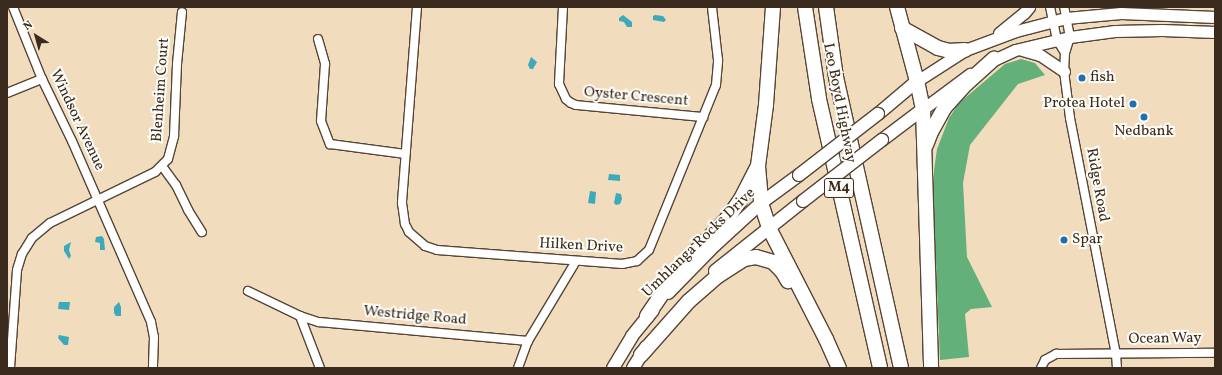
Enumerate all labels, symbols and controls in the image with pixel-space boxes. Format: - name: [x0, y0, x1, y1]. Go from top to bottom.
- north arrow: [16, 16, 56, 56]
- text: N: [21, 18, 36, 34]
- street label: Blenheim Court: [148, 37, 174, 143]
- street label: Leo Boyd Highway: [819, 42, 859, 164]
- street label: Windsor Avenue: [46, 67, 108, 173]
- place label: fish: [1090, 69, 1115, 87]
- marker: fish: [1077, 73, 1087, 83]
- street label: Oyster Crescent: [583, 83, 689, 111]
- place label: Protea Hotel: [1043, 95, 1125, 113]
- marker: Protea Hotel: [1128, 99, 1138, 109]
- marker: Nedbank: [1139, 112, 1149, 122]
- place label: Nedbank: [1114, 123, 1174, 141]
- street label: Ridge Road: [1082, 147, 1112, 223]
- road number: M4: [823, 176, 855, 200]
- street label: Umhlanga Rocks Drive: [639, 184, 759, 302]
- place label: Spar: [1072, 231, 1103, 249]
- street label: Hilken Drive: [539, 235, 623, 257]
- marker: Spar: [1059, 235, 1069, 245]
- street label: Westridge Road: [363, 303, 467, 329]
- street label: Ocean Way: [1128, 329, 1202, 349]

